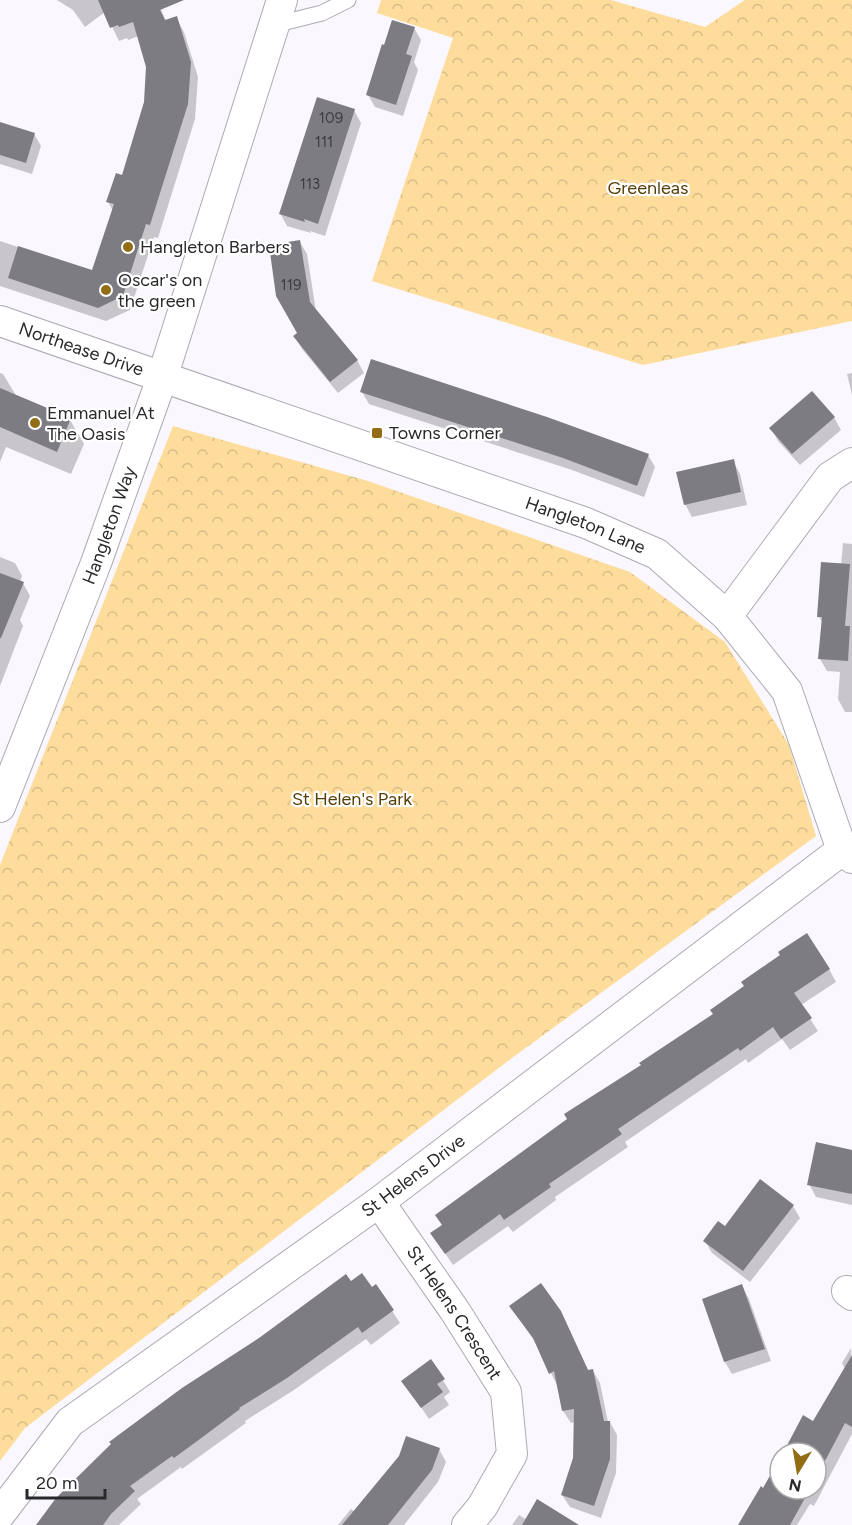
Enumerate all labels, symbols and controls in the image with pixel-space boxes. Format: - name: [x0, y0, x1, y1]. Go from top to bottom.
- house number: 109: [319, 109, 343, 127]
- house number: 111: [315, 133, 333, 151]
- house number: 113: [300, 175, 320, 193]
- park label: Greenleas: [608, 177, 688, 199]
- place label: Hangleton Barbers: [140, 236, 290, 258]
- marker: Hangleton Barbers: [121, 240, 135, 254]
- place label: Oscar's on the green: [118, 269, 202, 312]
- house number: 119: [281, 276, 301, 294]
- marker: Oscar's on the green: [99, 283, 113, 297]
- street label: Northease Drive: [16, 317, 147, 381]
- place label: Emmanuel At The Oasis: [47, 402, 155, 445]
- marker: Emmanuel At The Oasis: [28, 416, 42, 430]
- place label: Towns Corner: [389, 422, 500, 444]
- marker: Towns Corner: [370, 426, 384, 440]
- street label: Hangleton Way: [78, 463, 141, 588]
- street label: Hangleton Lane: [522, 492, 649, 559]
- park label: St Helen's Park: [292, 788, 412, 810]
- street label: St Helens Drive: [357, 1130, 469, 1222]
- street label: St Helens Crescent: [402, 1242, 507, 1384]
- north arrow: [768, 1441, 828, 1501]
- scale bar: [27, 1462, 105, 1500]
- text: 20 m: [36, 1472, 77, 1494]
- text: N: [787, 1475, 803, 1496]

